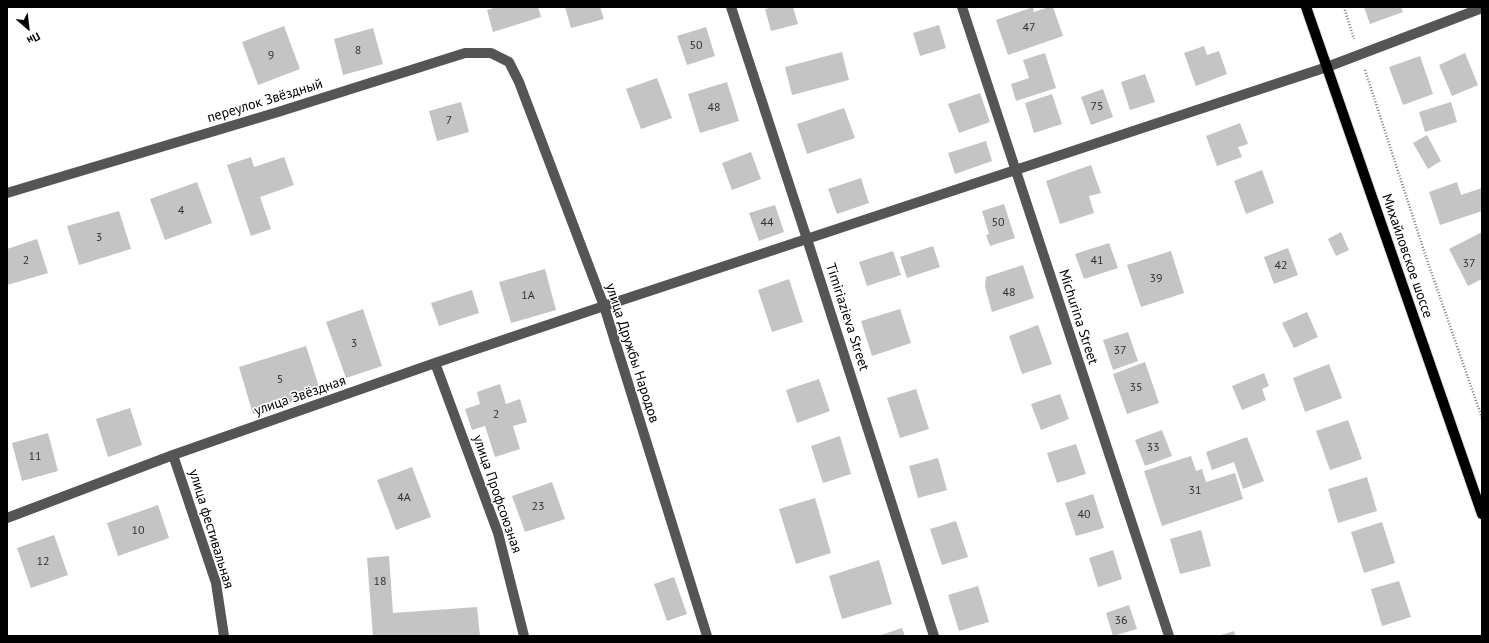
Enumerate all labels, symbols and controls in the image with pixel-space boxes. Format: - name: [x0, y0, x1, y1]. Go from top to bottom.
- north arrow: [8, 8, 48, 48]
- house number: 47: [1022, 21, 1036, 35]
- text: Пн: [25, 29, 43, 48]
- house number: 50: [689, 39, 703, 53]
- house number: 8: [355, 44, 361, 58]
- house number: 9: [268, 49, 274, 63]
- street label: переулок Звёздный: [205, 75, 325, 127]
- house number: 75: [1090, 100, 1104, 114]
- house number: 48: [707, 101, 721, 115]
- house number: 7: [446, 114, 452, 128]
- street label: Михайловское шоссе: [1378, 192, 1436, 320]
- house number: 4: [178, 204, 184, 218]
- house number: 44: [760, 216, 774, 230]
- house number: 50: [991, 216, 1005, 230]
- house number: 3: [96, 231, 102, 245]
- house number: 2: [23, 254, 29, 268]
- house number: 41: [1090, 254, 1104, 268]
- house number: 37: [1462, 257, 1476, 271]
- house number: 42: [1274, 259, 1288, 273]
- street label: Timiriazieva Street: [822, 261, 872, 373]
- street label: Michurina Street: [1055, 267, 1101, 367]
- house number: 39: [1149, 272, 1163, 286]
- street label: улица Дружбы Народов: [601, 281, 663, 425]
- house number: 48: [1002, 286, 1016, 300]
- house number: 1А: [521, 289, 535, 303]
- house number: 3: [351, 337, 357, 351]
- house number: 37: [1113, 344, 1127, 358]
- street label: улица Звёздная: [252, 372, 348, 420]
- house number: 5: [277, 373, 283, 387]
- house number: 35: [1129, 381, 1143, 395]
- house number: 2: [493, 408, 499, 422]
- street label: улица Профсоюзная: [469, 433, 525, 555]
- house number: 33: [1146, 441, 1160, 455]
- house number: 11: [28, 450, 42, 464]
- street label: улица фестивальная: [185, 467, 237, 591]
- house number: 31: [1188, 484, 1202, 498]
- house number: 4А: [397, 491, 411, 505]
- house number: 23: [531, 500, 545, 514]
- house number: 40: [1077, 508, 1091, 522]
- house number: 10: [131, 524, 145, 538]
- house number: 12: [36, 555, 50, 569]
- house number: 18: [373, 575, 387, 589]
- house number: 36: [1114, 614, 1128, 628]

